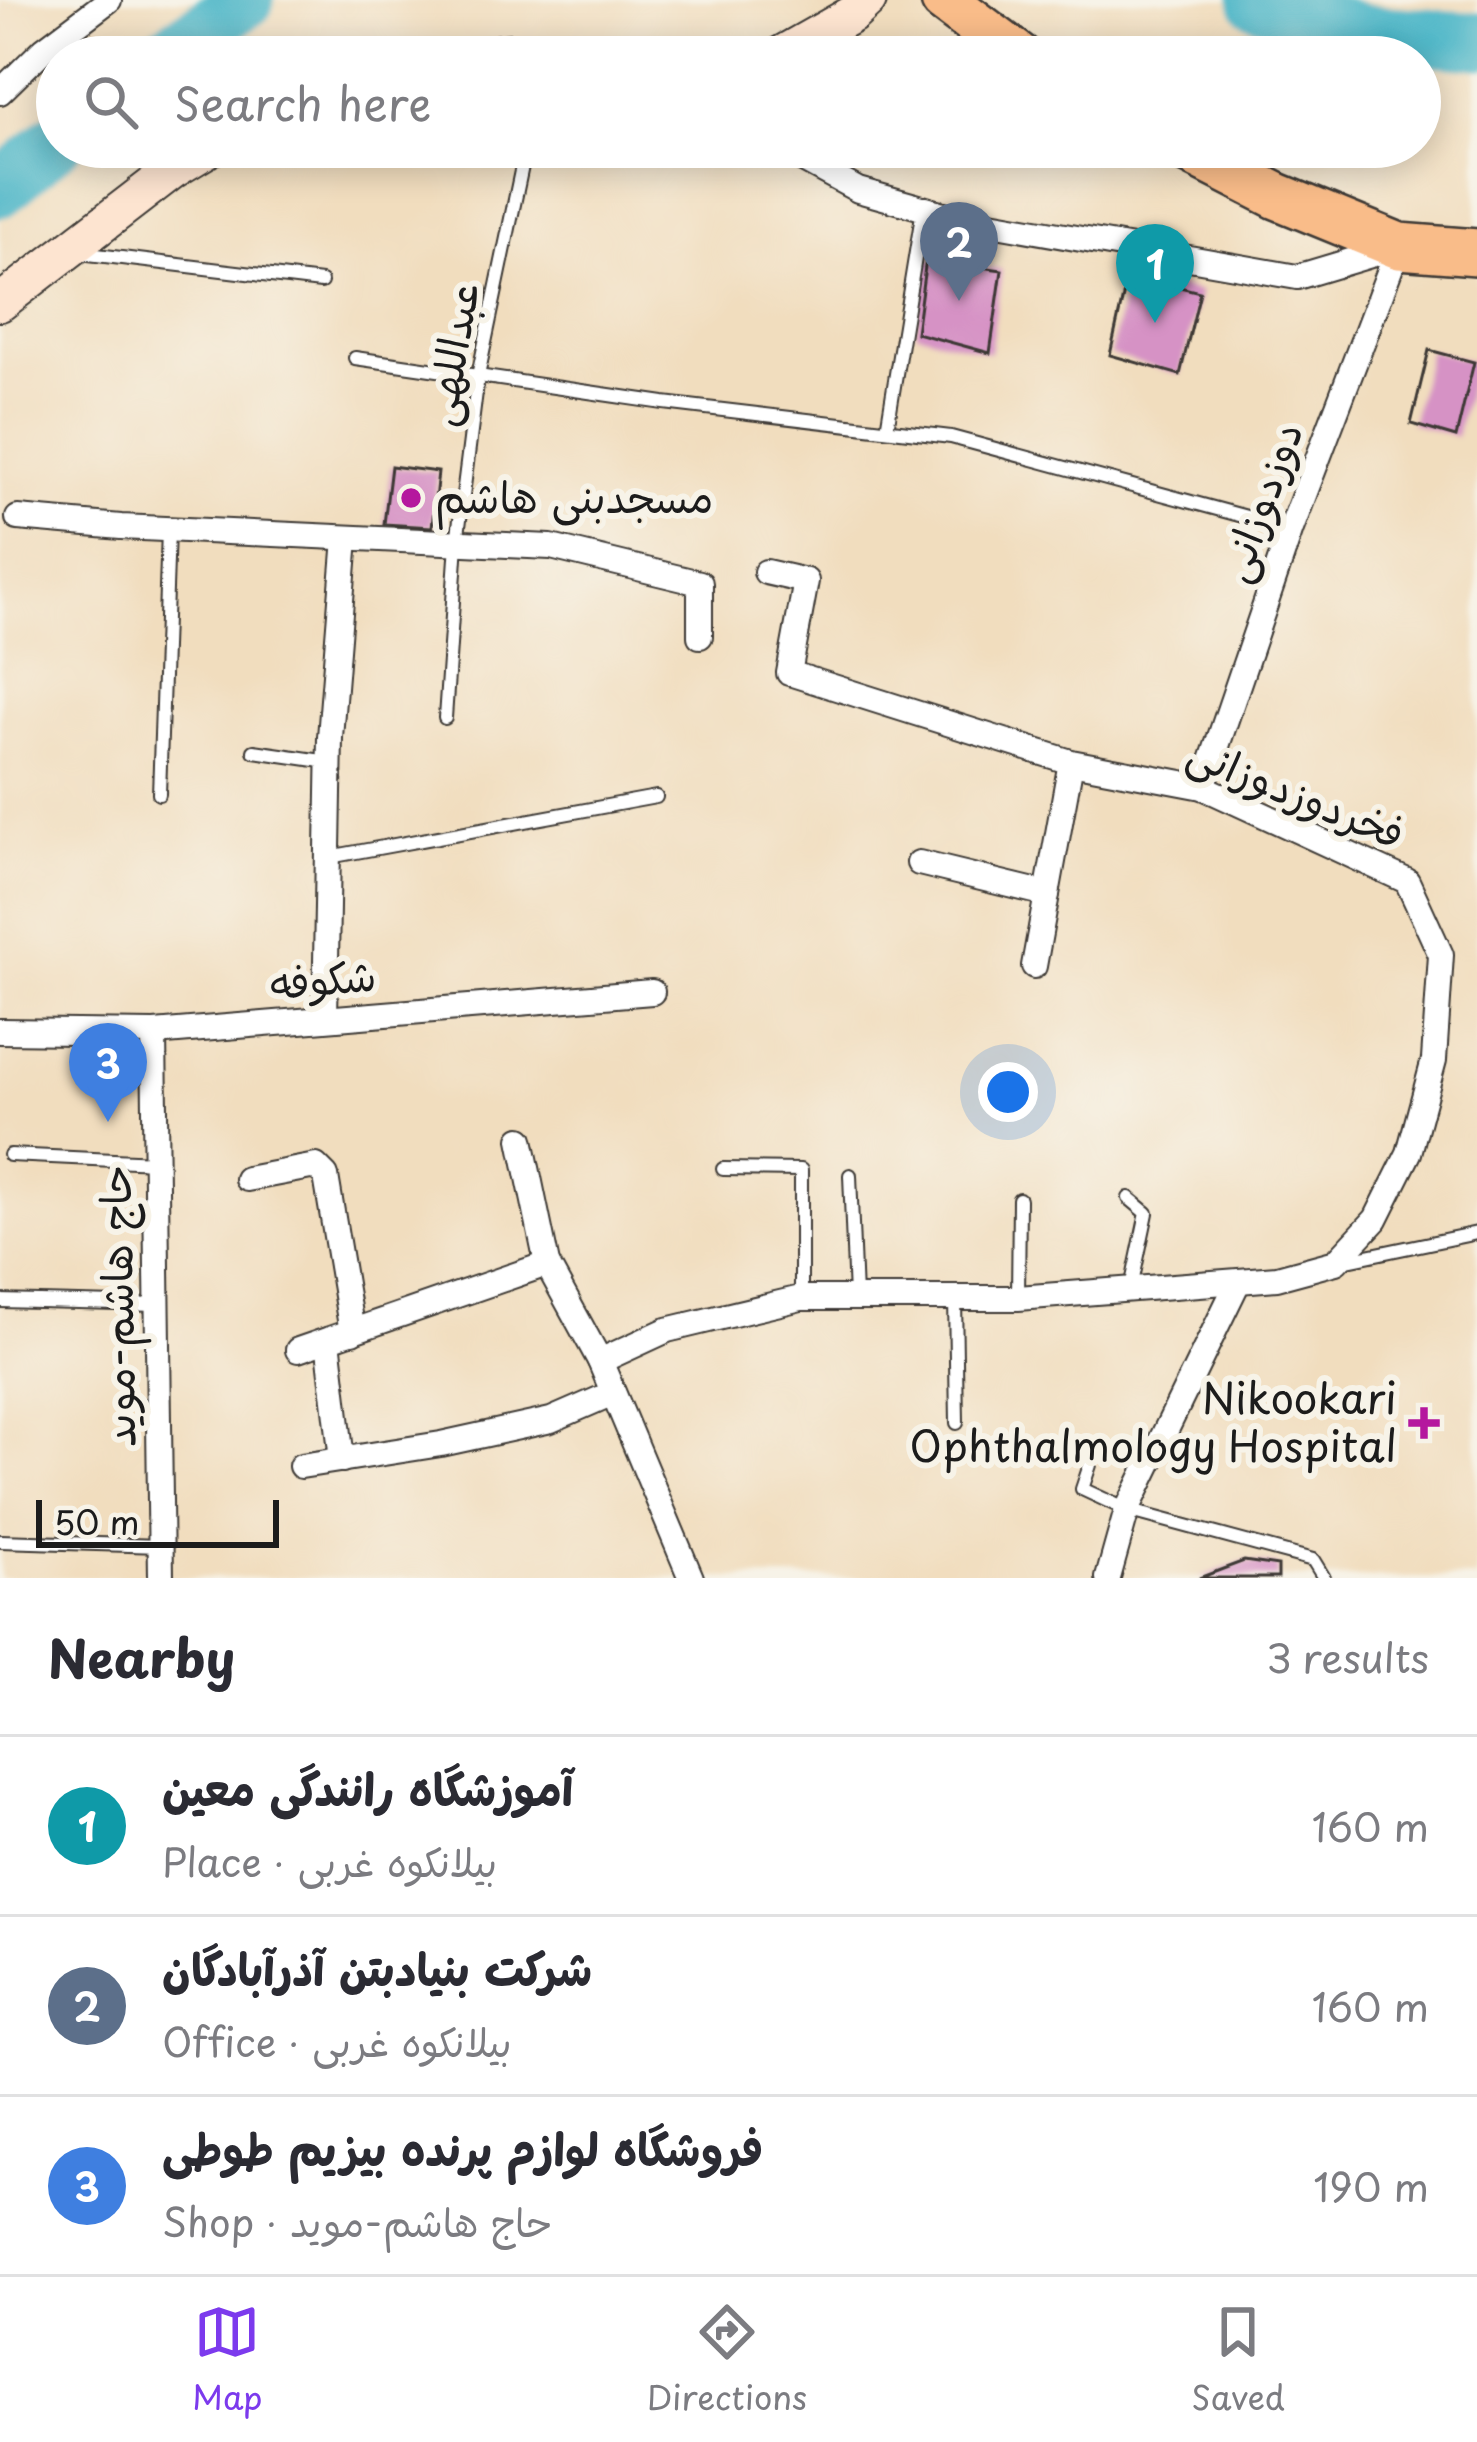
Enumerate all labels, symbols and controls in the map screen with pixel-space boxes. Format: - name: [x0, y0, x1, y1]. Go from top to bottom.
- search box: [36, 36, 1441, 168]
- text: Search here: [174, 68, 431, 136]
- icon: search: [78, 69, 144, 135]
- pin: 2: [920, 202, 998, 301]
- pin: 1: [1116, 224, 1194, 323]
- street label: عبداللهی: [406, 277, 493, 431]
- street label: دوزدوزانی: [1201, 412, 1317, 590]
- place label: مسجدبنی هاشم: [435, 464, 713, 530]
- marker: مسجدبنی هاشم: [398, 485, 424, 511]
- street label: فخردوزدوزانی: [1179, 719, 1415, 863]
- street label: شکوفه: [267, 941, 379, 1014]
- pin: 3: [69, 1023, 147, 1122]
- your location: [978, 1062, 1038, 1122]
- street label: حاج هاشم-موید: [82, 1164, 152, 1448]
- place label: Nikookari Ophthalmology Hospital: [909, 1365, 1397, 1476]
- marker: Nikookari Ophthalmology Hospital: [1408, 1407, 1440, 1439]
- scale bar: [36, 1494, 279, 1547]
- text: 50 m: [54, 1496, 140, 1546]
- text: Nearby: [48, 1618, 235, 1695]
- text: 3 results: [1266, 1627, 1429, 1686]
- text: آموزشگاه رانندگی معین: [162, 1753, 573, 1821]
- text: 1: [78, 1796, 96, 1855]
- text: 160 m: [1312, 1796, 1429, 1855]
- text: Place · بیلانکوه غربی: [162, 1831, 497, 1890]
- text: شرکت بنیادبتن آذرآبادگان: [162, 1933, 592, 2001]
- text: 2: [73, 1976, 101, 2035]
- text: 160 m: [1312, 1976, 1429, 2035]
- text: Office · بیلانکوه غربی: [162, 2011, 512, 2070]
- text: فروشگاه لوازم پرنده بیزیم طوطی: [162, 2113, 763, 2181]
- text: 3: [74, 2156, 100, 2215]
- text: 190 m: [1313, 2156, 1429, 2215]
- text: Shop · حاج هاشم-موید: [162, 2191, 552, 2250]
- tab: Map: [192, 2299, 263, 2421]
- tab: Directions: [647, 2299, 807, 2421]
- tab: Saved: [1191, 2299, 1285, 2421]

